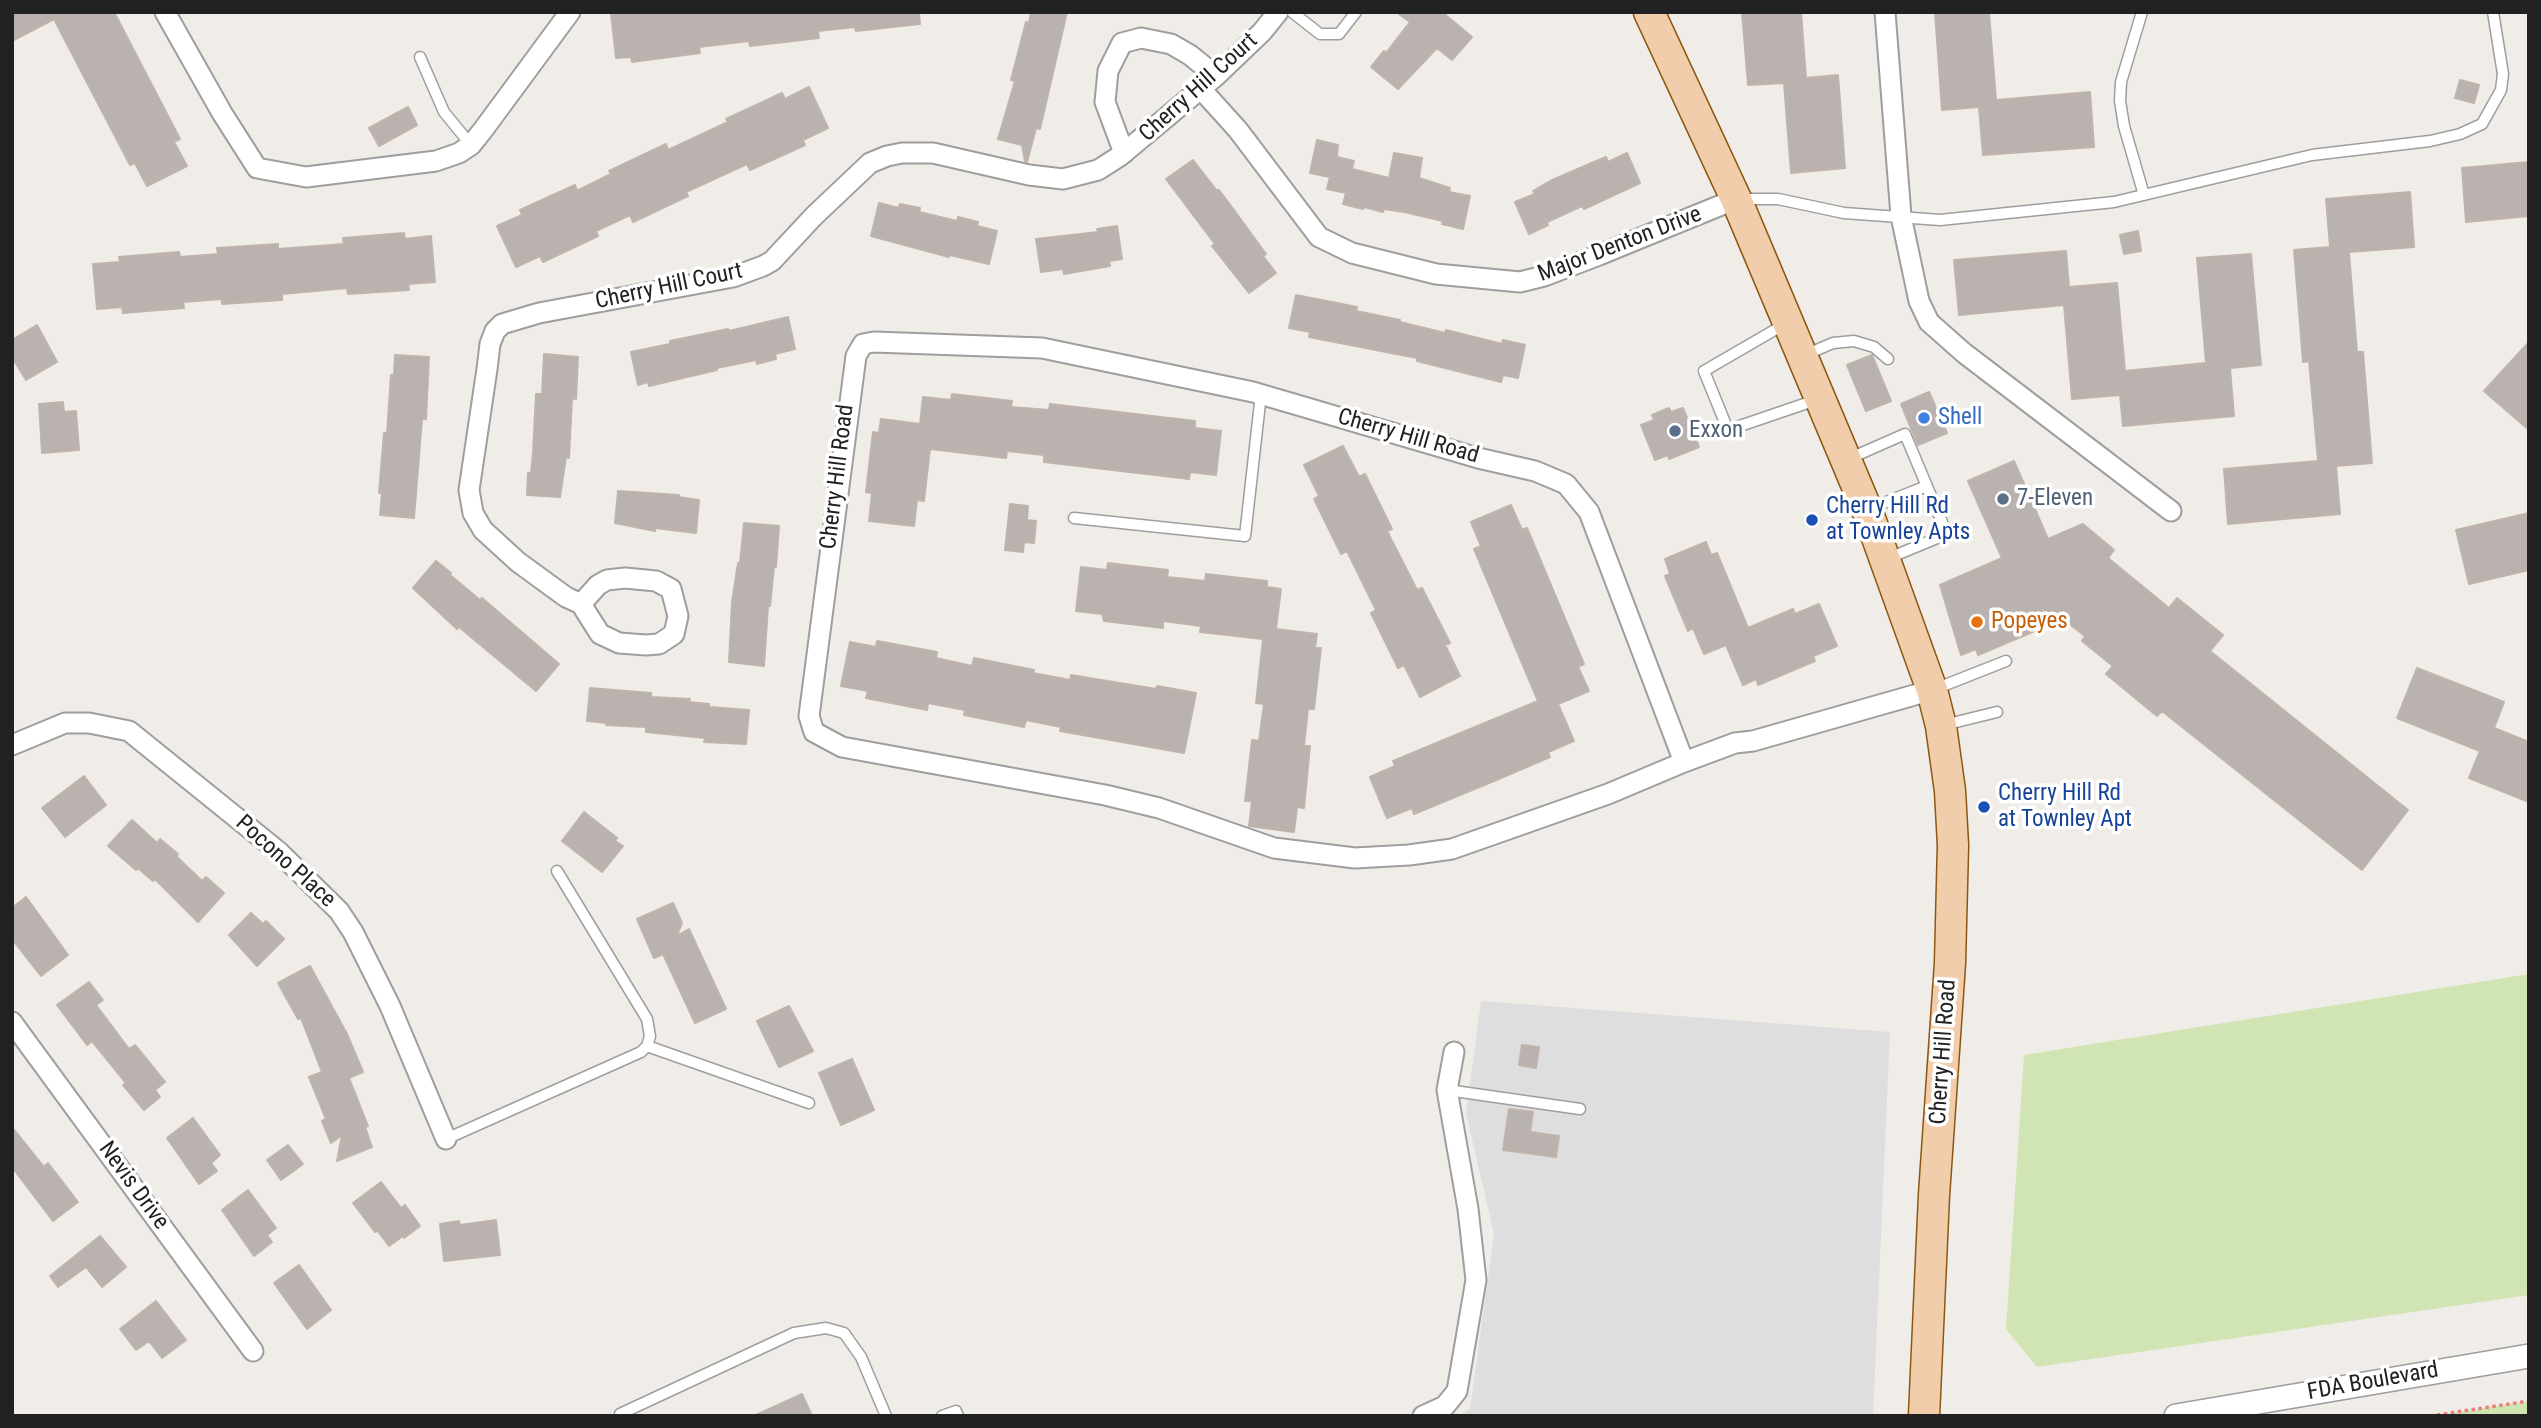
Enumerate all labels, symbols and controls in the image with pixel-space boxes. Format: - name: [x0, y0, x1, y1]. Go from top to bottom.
- street label: Cherry Hill Court: [1134, 28, 1264, 148]
- street label: Major Denton Drive: [1534, 201, 1706, 289]
- street label: Cherry Hill Court: [593, 258, 745, 316]
- street label: Cherry Hill Road: [815, 403, 861, 551]
- street label: Cherry Hill Road: [1334, 404, 1482, 470]
- place label: Shell: [1938, 404, 1982, 432]
- marker: Shell: [1916, 410, 1932, 426]
- place label: Exxon: [1689, 417, 1743, 445]
- marker: Exxon: [1667, 423, 1683, 439]
- place label: 7-Eleven: [2017, 485, 2093, 513]
- marker: 7-Eleven: [1995, 491, 2011, 507]
- place label: Cherry Hill Rd at Townley Apts: [1826, 493, 1970, 547]
- marker: Cherry Hill Rd at Townley Apts: [1804, 512, 1820, 528]
- place label: Popeyes: [1991, 608, 2068, 636]
- marker: Popeyes: [1969, 614, 1985, 630]
- place label: Cherry Hill Rd at Townley Apt: [1998, 780, 2132, 834]
- marker: Cherry Hill Rd at Townley Apt: [1976, 799, 1992, 815]
- street label: Pocono Place: [229, 810, 341, 914]
- street label: Cherry Hill Road: [1925, 978, 1963, 1126]
- street label: Nevis Drive: [92, 1137, 174, 1235]
- street label: FDA Boulevard: [2305, 1357, 2441, 1407]

